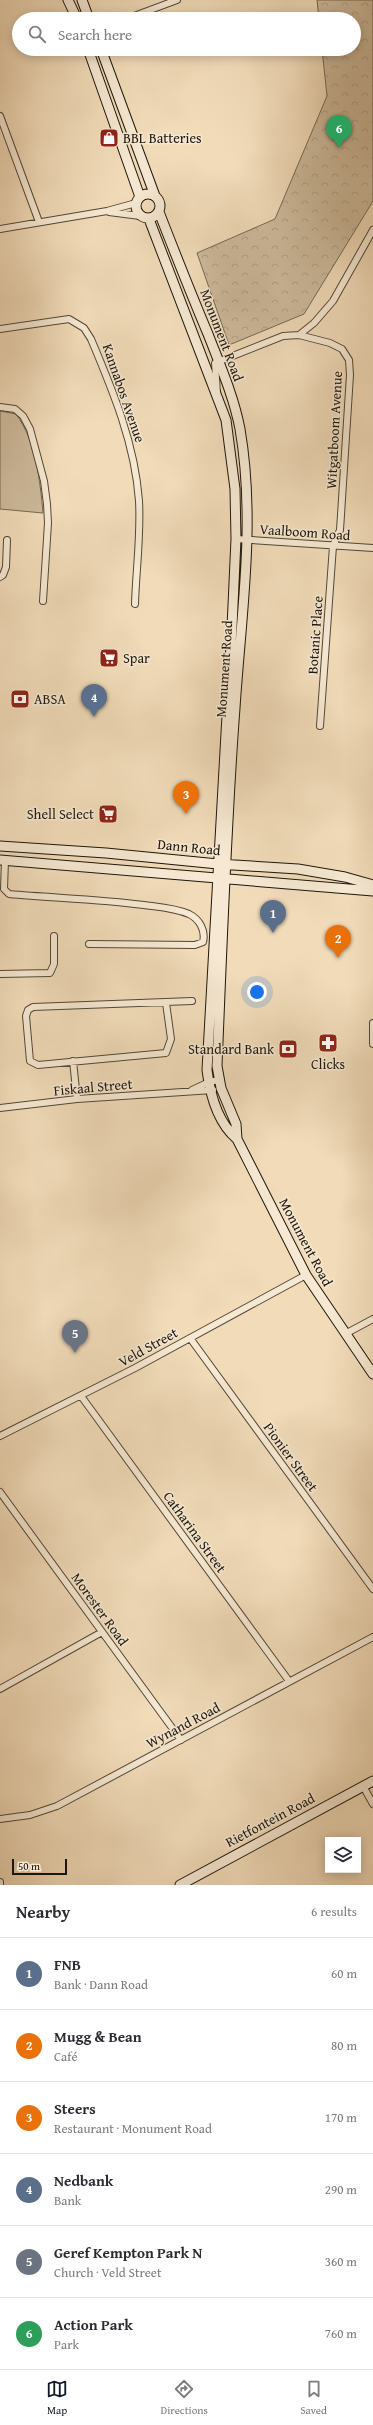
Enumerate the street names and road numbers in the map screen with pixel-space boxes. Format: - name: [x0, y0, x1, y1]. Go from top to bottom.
- street label: Monument Road: [195, 286, 249, 384]
- street label: Kannabos Avenue: [98, 341, 150, 445]
- street label: Witgatboom Avenue: [321, 370, 347, 490]
- street label: Vaalboom Road: [259, 519, 352, 545]
- street label: Botanic Place: [302, 595, 328, 675]
- street label: Monument Road: [211, 619, 237, 718]
- street label: Dann Road: [157, 834, 222, 860]
- street label: Fiskaal Street: [53, 1074, 133, 1100]
- street label: Monument Road: [274, 1194, 338, 1290]
- street label: Veld Street: [115, 1323, 181, 1371]
- street label: Pionier Street: [259, 1418, 323, 1496]
- street label: Catharina Street: [159, 1487, 231, 1577]
- street label: Morester Road: [67, 1568, 134, 1650]
- street label: Wynand Road: [143, 1697, 224, 1753]
- street label: Rietfontein Road: [222, 1788, 319, 1852]

